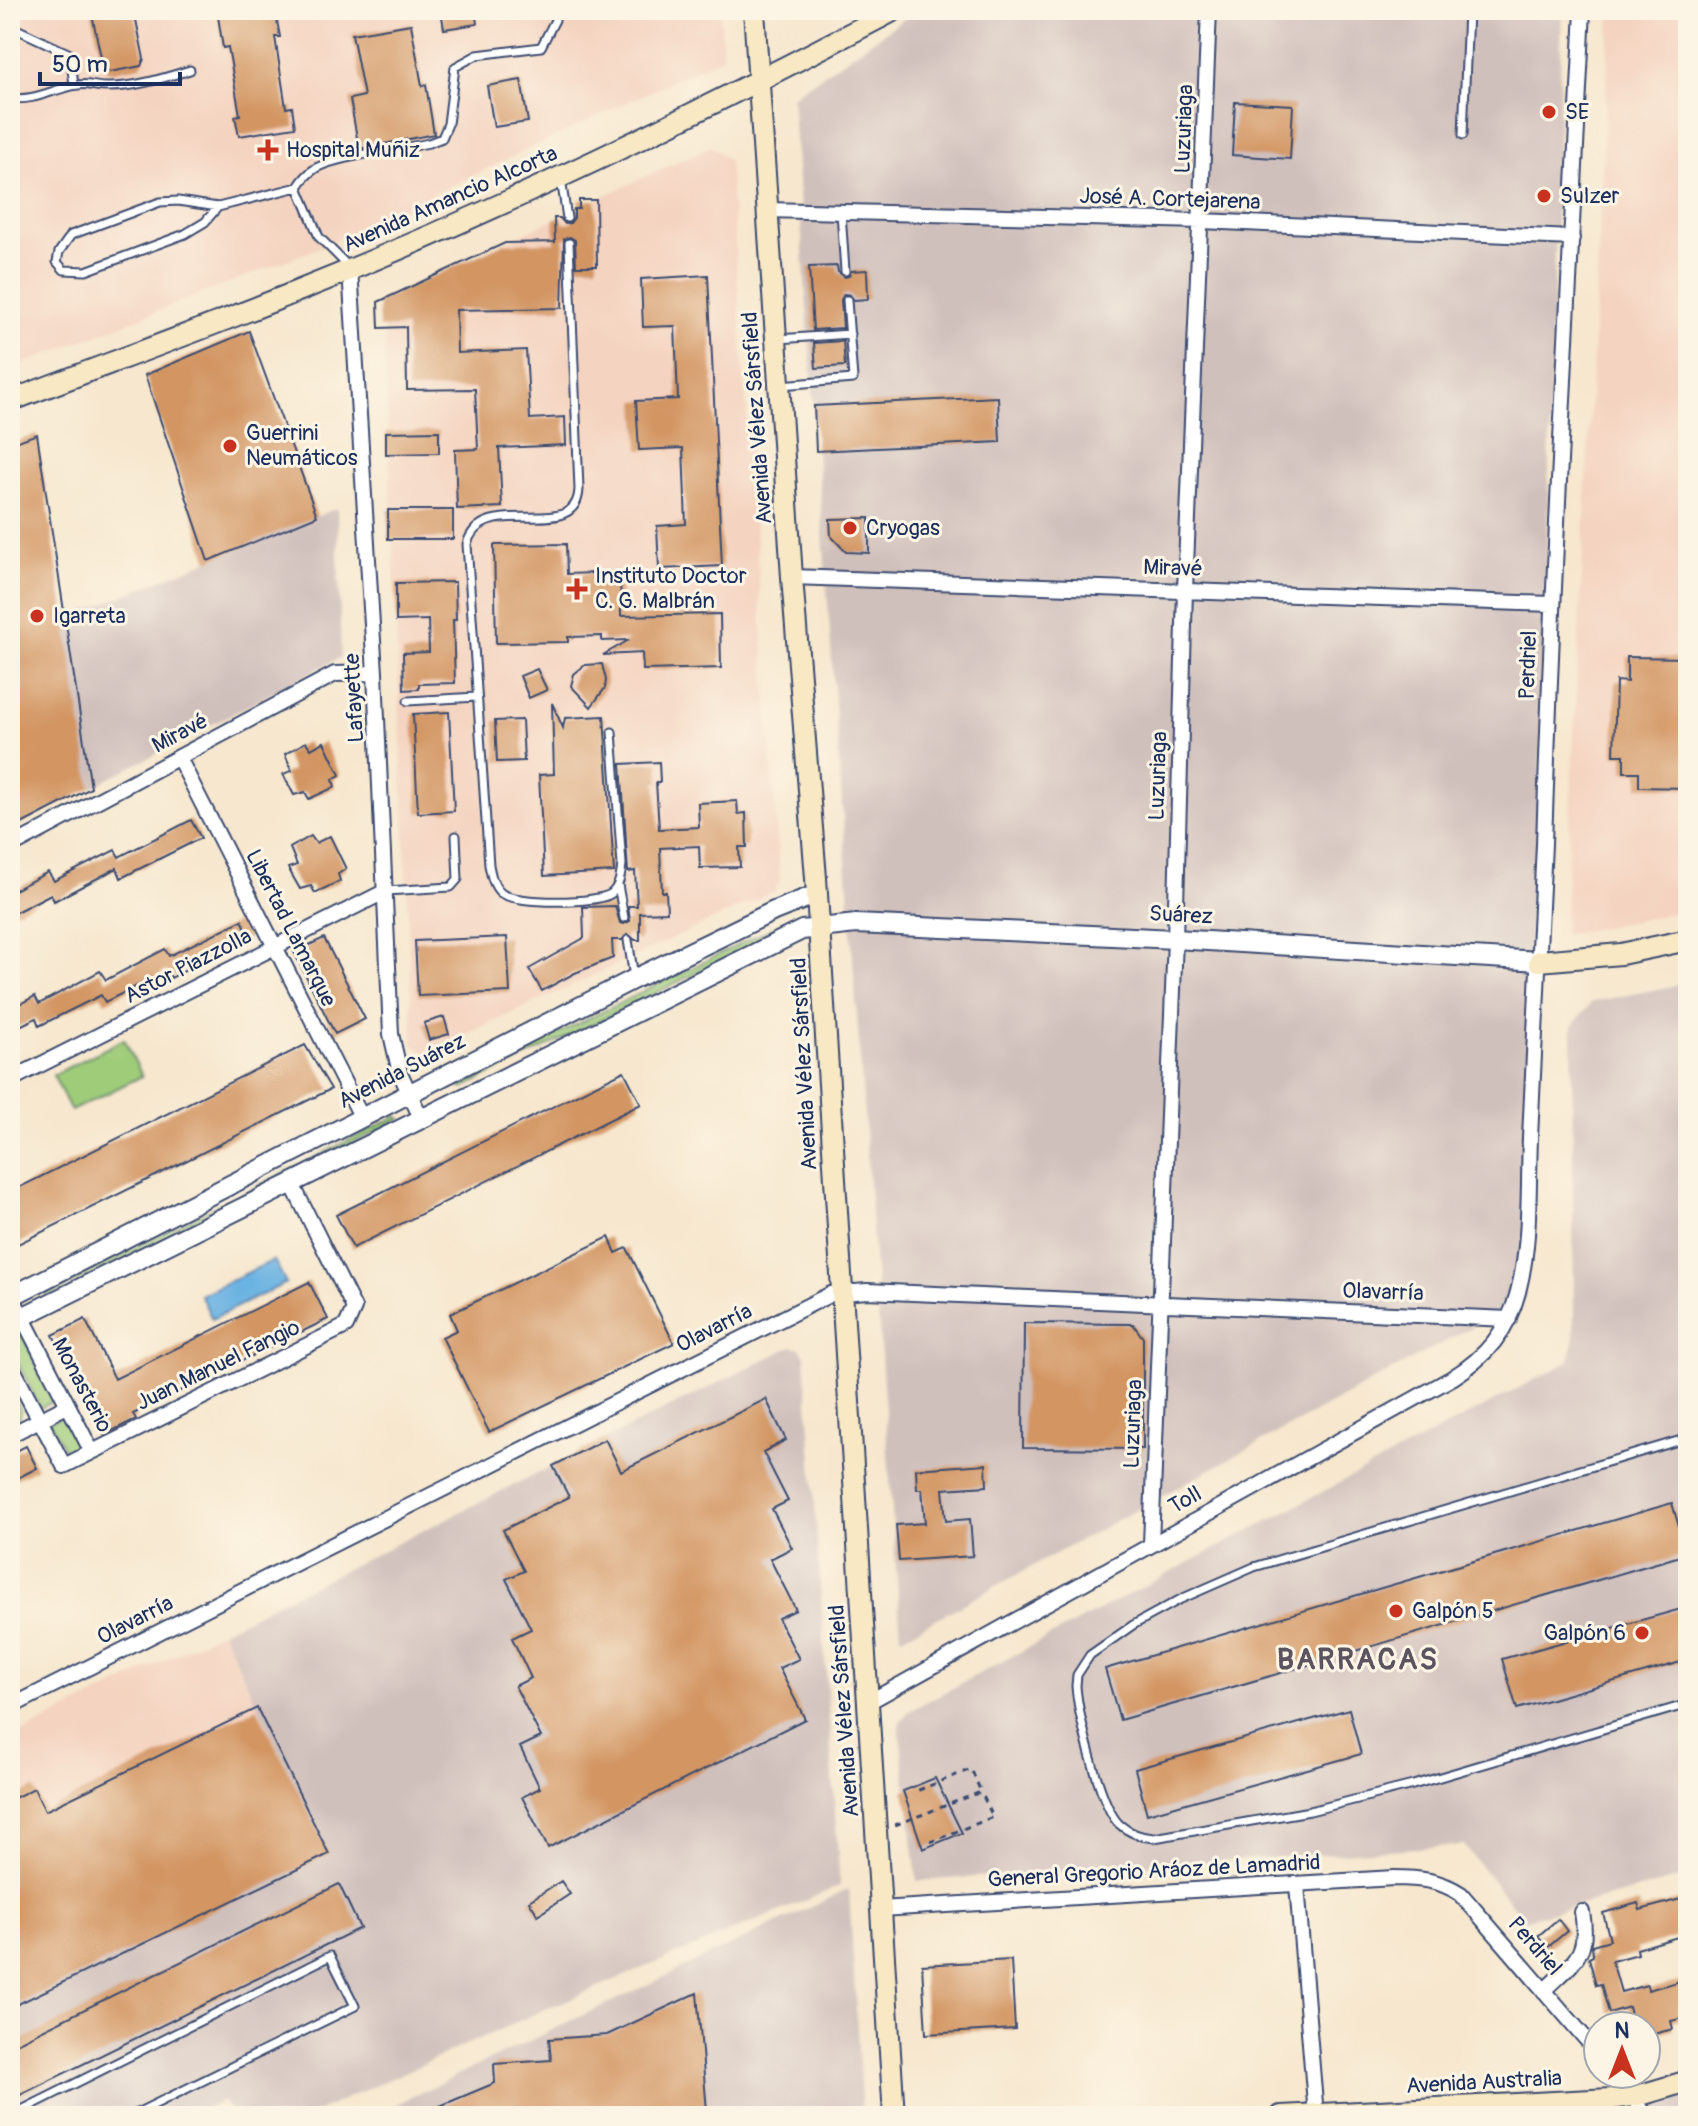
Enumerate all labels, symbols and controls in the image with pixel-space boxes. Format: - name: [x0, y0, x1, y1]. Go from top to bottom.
- scale bar: [40, 36, 180, 86]
- text: 50 m: [52, 50, 108, 79]
- street label: Luzuriaga: [1168, 84, 1200, 174]
- place label: SE: [1565, 98, 1589, 126]
- marker: SE: [1540, 103, 1558, 121]
- place label: Hospital Muñiz: [286, 136, 420, 164]
- marker: Hospital Muñiz: [257, 139, 279, 161]
- street label: Avenida Amancio Alcorta: [338, 139, 562, 259]
- street label: José A. Cortejarena: [1079, 182, 1261, 216]
- place label: Sulzer: [1560, 182, 1619, 210]
- marker: Sulzer: [1535, 187, 1553, 205]
- street label: Avenida Vélez Sársfield: [736, 311, 778, 525]
- place label: Guerrini Neumáticos: [246, 419, 358, 472]
- marker: Guerrini Neumáticos: [221, 437, 239, 455]
- place label: Cryogas: [866, 514, 940, 542]
- marker: Cryogas: [841, 519, 859, 537]
- street label: Miravé: [1143, 553, 1203, 583]
- place label: Instituto Doctor C. G. Malbrán: [595, 562, 747, 615]
- marker: Instituto Doctor C. G. Malbrán: [566, 578, 588, 600]
- place label: Igarreta: [53, 602, 126, 630]
- marker: Igarreta: [28, 607, 46, 625]
- street label: Perdriel: [1513, 630, 1543, 700]
- street label: Lafayette: [338, 652, 370, 743]
- street label: Miravé: [147, 707, 213, 759]
- street label: Luzuriaga: [1142, 731, 1174, 821]
- street label: Libertad Lamarque: [239, 845, 343, 1012]
- street label: Suárez: [1148, 899, 1214, 931]
- street label: Astor Piazzolla: [120, 922, 256, 1010]
- street label: Avenida Vélez Sársfield: [784, 957, 824, 1171]
- street label: Avenida Suárez: [334, 1027, 470, 1115]
- street label: Olavarría: [1342, 1277, 1424, 1307]
- street label: Olavarría: [671, 1297, 757, 1359]
- street label: Juan Manuel Fangio: [131, 1313, 305, 1417]
- street label: Monasterio: [45, 1333, 119, 1437]
- street label: Luzuriaga: [1117, 1379, 1149, 1469]
- street label: Toll: [1164, 1480, 1206, 1520]
- street label: Olavarría: [92, 1589, 178, 1651]
- place label: Galpón 5: [1412, 1597, 1494, 1625]
- marker: Galpón 5: [1387, 1602, 1405, 1620]
- street label: Avenida Vélez Sársfield: [823, 1604, 865, 1818]
- place label: Galpón 6: [1543, 1619, 1626, 1647]
- marker: Galpón 6: [1633, 1624, 1651, 1642]
- district label: BARRACAS: [1277, 1641, 1439, 1678]
- street label: General Gregorio Aráoz de Lamadrid: [987, 1848, 1321, 1894]
- street label: Perdriel: [1502, 1911, 1568, 1981]
- north arrow: [1582, 2010, 1662, 2090]
- text: N: [1615, 2017, 1630, 2045]
- street label: Avenida Australia: [1405, 2064, 1563, 2100]

